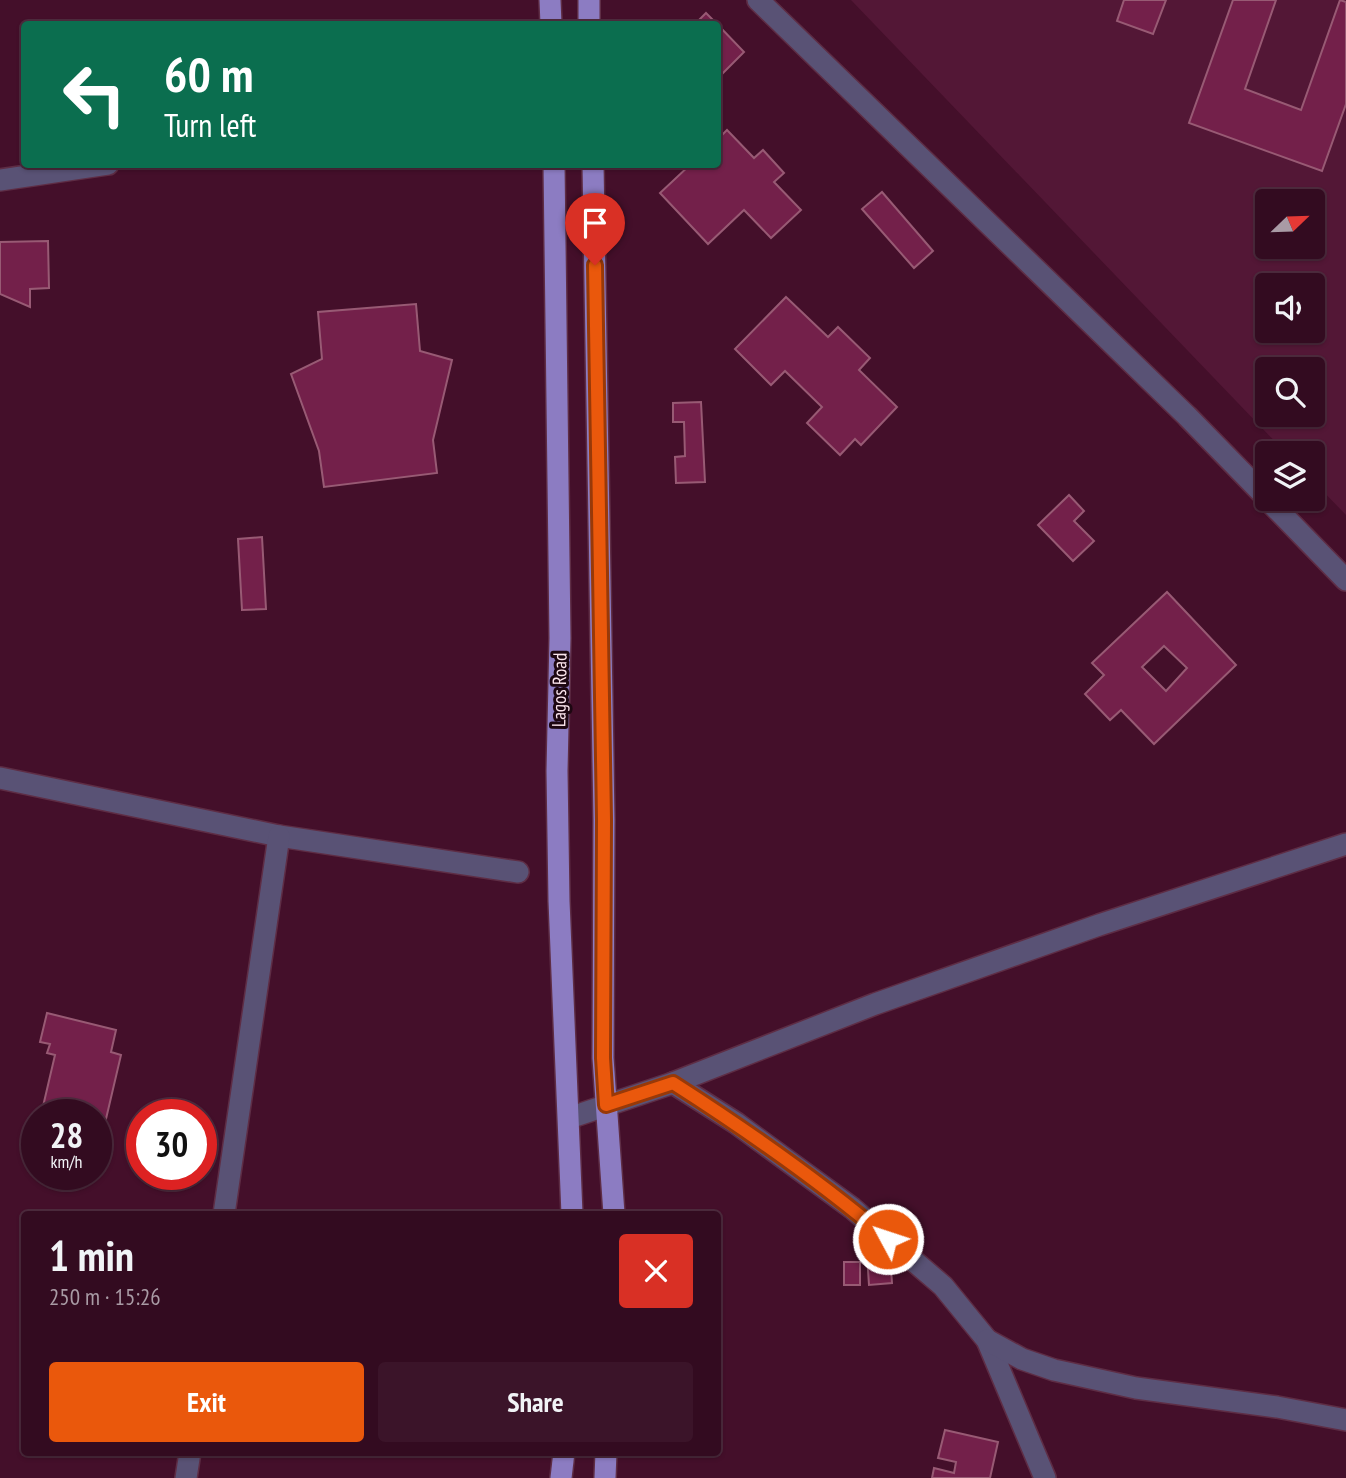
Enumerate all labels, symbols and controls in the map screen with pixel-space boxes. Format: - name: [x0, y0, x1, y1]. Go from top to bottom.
- text: 60 m: [164, 42, 253, 106]
- icon: left: [49, 49, 140, 140]
- text: Turn left: [164, 104, 256, 146]
- north arrow: [1255, 189, 1325, 259]
- map controls: [1255, 189, 1325, 511]
- pin: [565, 193, 625, 265]
- icon: arrive: [576, 204, 614, 242]
- button: sound: [1255, 273, 1325, 343]
- button: search: [1255, 357, 1325, 427]
- button: layers: [1255, 441, 1325, 511]
- street label: Lagos Road: [546, 653, 572, 727]
- speed limit sign: 30: [126, 1099, 217, 1190]
- text: 28: [50, 1112, 83, 1158]
- text: km/h: [51, 1150, 82, 1173]
- position arrow: [851, 1202, 925, 1276]
- text: 1 min: [49, 1228, 134, 1283]
- button: close: [619, 1234, 693, 1308]
- text: 250 m · 15:26: [49, 1282, 161, 1311]
- button: Exit: [49, 1362, 364, 1442]
- button: Share: [378, 1362, 693, 1442]

